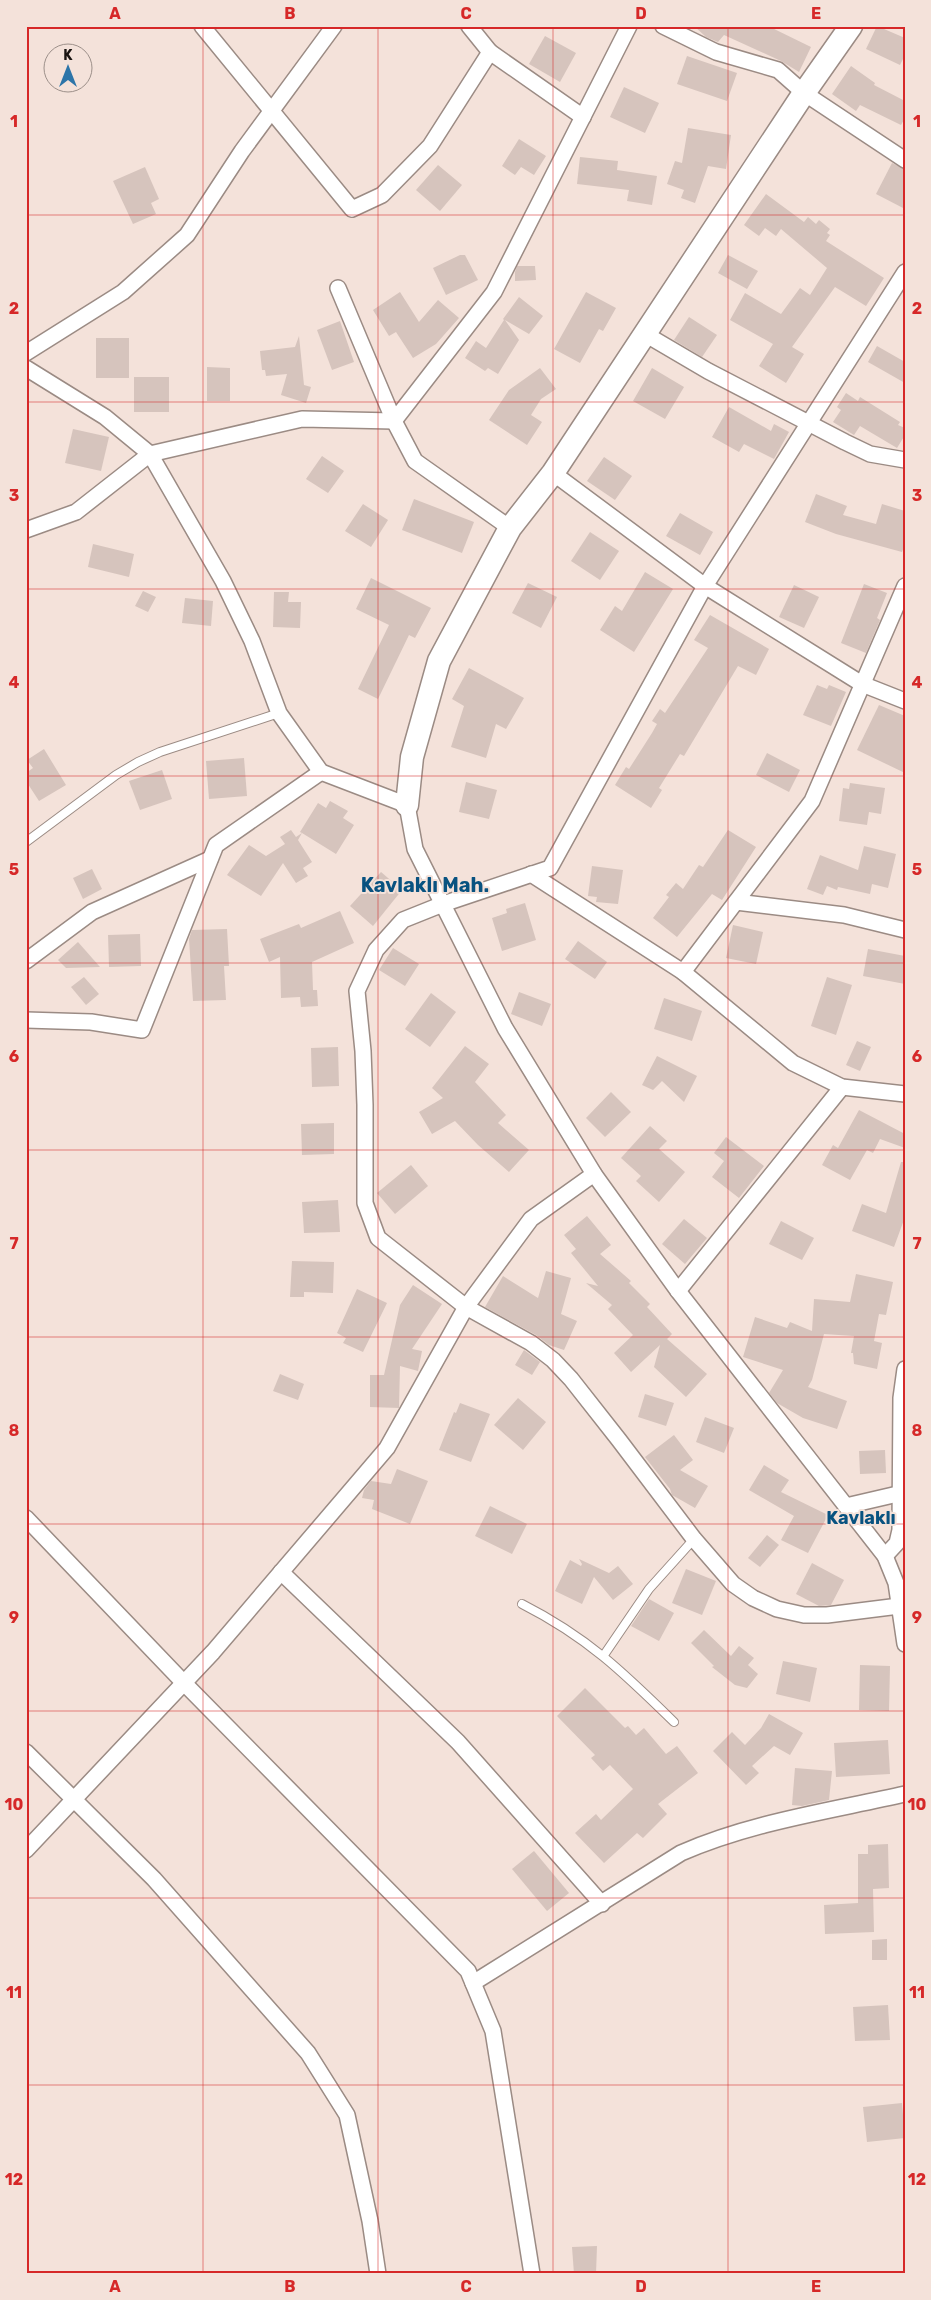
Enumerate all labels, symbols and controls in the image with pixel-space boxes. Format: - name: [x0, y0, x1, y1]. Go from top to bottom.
- text: A: [109, 4, 121, 23]
- text: B: [284, 4, 296, 23]
- text: C: [460, 4, 472, 23]
- text: D: [635, 4, 647, 23]
- text: E: [811, 4, 821, 23]
- north arrow: [42, 42, 92, 92]
- text: K: [63, 47, 73, 64]
- text: 1: [10, 112, 18, 131]
- text: 1: [913, 112, 921, 131]
- text: 2: [9, 299, 19, 318]
- text: 2: [912, 299, 922, 318]
- text: 3: [9, 486, 19, 505]
- text: 3: [912, 486, 922, 505]
- text: 4: [9, 673, 20, 692]
- text: 4: [912, 673, 923, 692]
- text: 5: [9, 860, 19, 879]
- text: 5: [912, 860, 922, 879]
- district label: Kavlaklı Mah.: [361, 873, 489, 897]
- text: 6: [9, 1047, 19, 1066]
- text: 6: [912, 1047, 922, 1066]
- text: 7: [9, 1234, 19, 1253]
- text: 7: [912, 1234, 922, 1253]
- text: 8: [9, 1421, 20, 1440]
- text: 8: [912, 1421, 923, 1440]
- district label: Kavlaklı: [826, 1507, 896, 1529]
- text: 9: [9, 1608, 19, 1627]
- text: 9: [912, 1608, 922, 1627]
- text: 10: [5, 1795, 24, 1814]
- text: 10: [908, 1795, 927, 1814]
- text: 11: [6, 1983, 22, 2002]
- text: 11: [909, 1983, 925, 2002]
- text: 12: [5, 2170, 23, 2189]
- text: 12: [908, 2170, 926, 2189]
- text: A: [109, 2277, 121, 2296]
- text: B: [284, 2277, 296, 2296]
- text: C: [460, 2277, 472, 2296]
- text: D: [635, 2277, 647, 2296]
- text: E: [811, 2277, 821, 2296]

